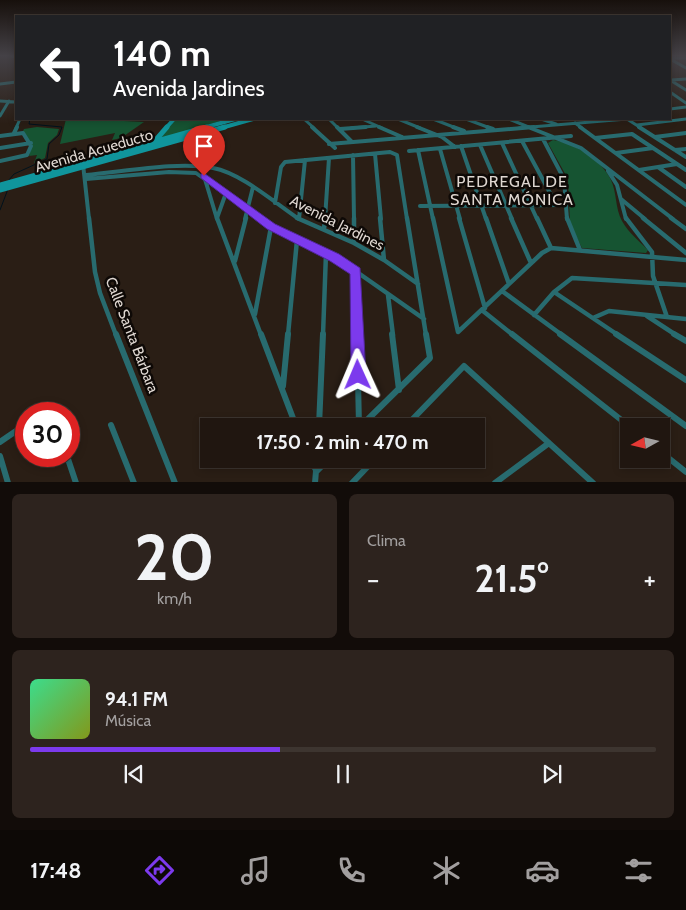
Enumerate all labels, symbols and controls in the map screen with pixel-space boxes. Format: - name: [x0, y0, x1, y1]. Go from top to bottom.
- text: 140 m: [113, 32, 211, 75]
- icon: left: [30, 35, 95, 100]
- text: Avenida Jardines: [113, 75, 265, 102]
- pin: [183, 125, 225, 176]
- street label: Avenida Acueducto: [33, 126, 155, 176]
- icon: arrive: [190, 132, 218, 160]
- district label: PEDREGAL DE SANTA MÓNICA: [450, 172, 574, 209]
- street label: Avenida Jardines: [287, 192, 387, 254]
- street label: Calle Santa Bárbara: [102, 275, 163, 396]
- position arrow: [331, 348, 383, 400]
- speed limit sign: 30: [15, 402, 80, 467]
- north arrow: [620, 418, 670, 468]
- map controls: [620, 418, 670, 468]
- text: 17:50 · 2 min · 470 m: [257, 431, 428, 454]
- text: 20: [134, 517, 215, 596]
- text: Clima: [367, 531, 406, 550]
- text: 21.5°: [475, 555, 548, 602]
- text: −: [367, 562, 379, 596]
- text: +: [644, 562, 656, 596]
- text: km/h: [157, 589, 192, 608]
- text: 94.1 FM: [105, 688, 168, 711]
- text: Música: [105, 711, 151, 730]
- icon: previous: [120, 760, 148, 788]
- icon: pause: [329, 760, 357, 788]
- icon: next: [538, 760, 566, 788]
- icon: directions: [142, 853, 177, 888]
- icon: music: [238, 853, 273, 888]
- icon: phone: [334, 853, 369, 888]
- icon: climate: [429, 853, 464, 888]
- icon: car: [525, 853, 560, 888]
- icon: filters: [621, 853, 656, 888]
- text: 17:48: [30, 857, 82, 884]

